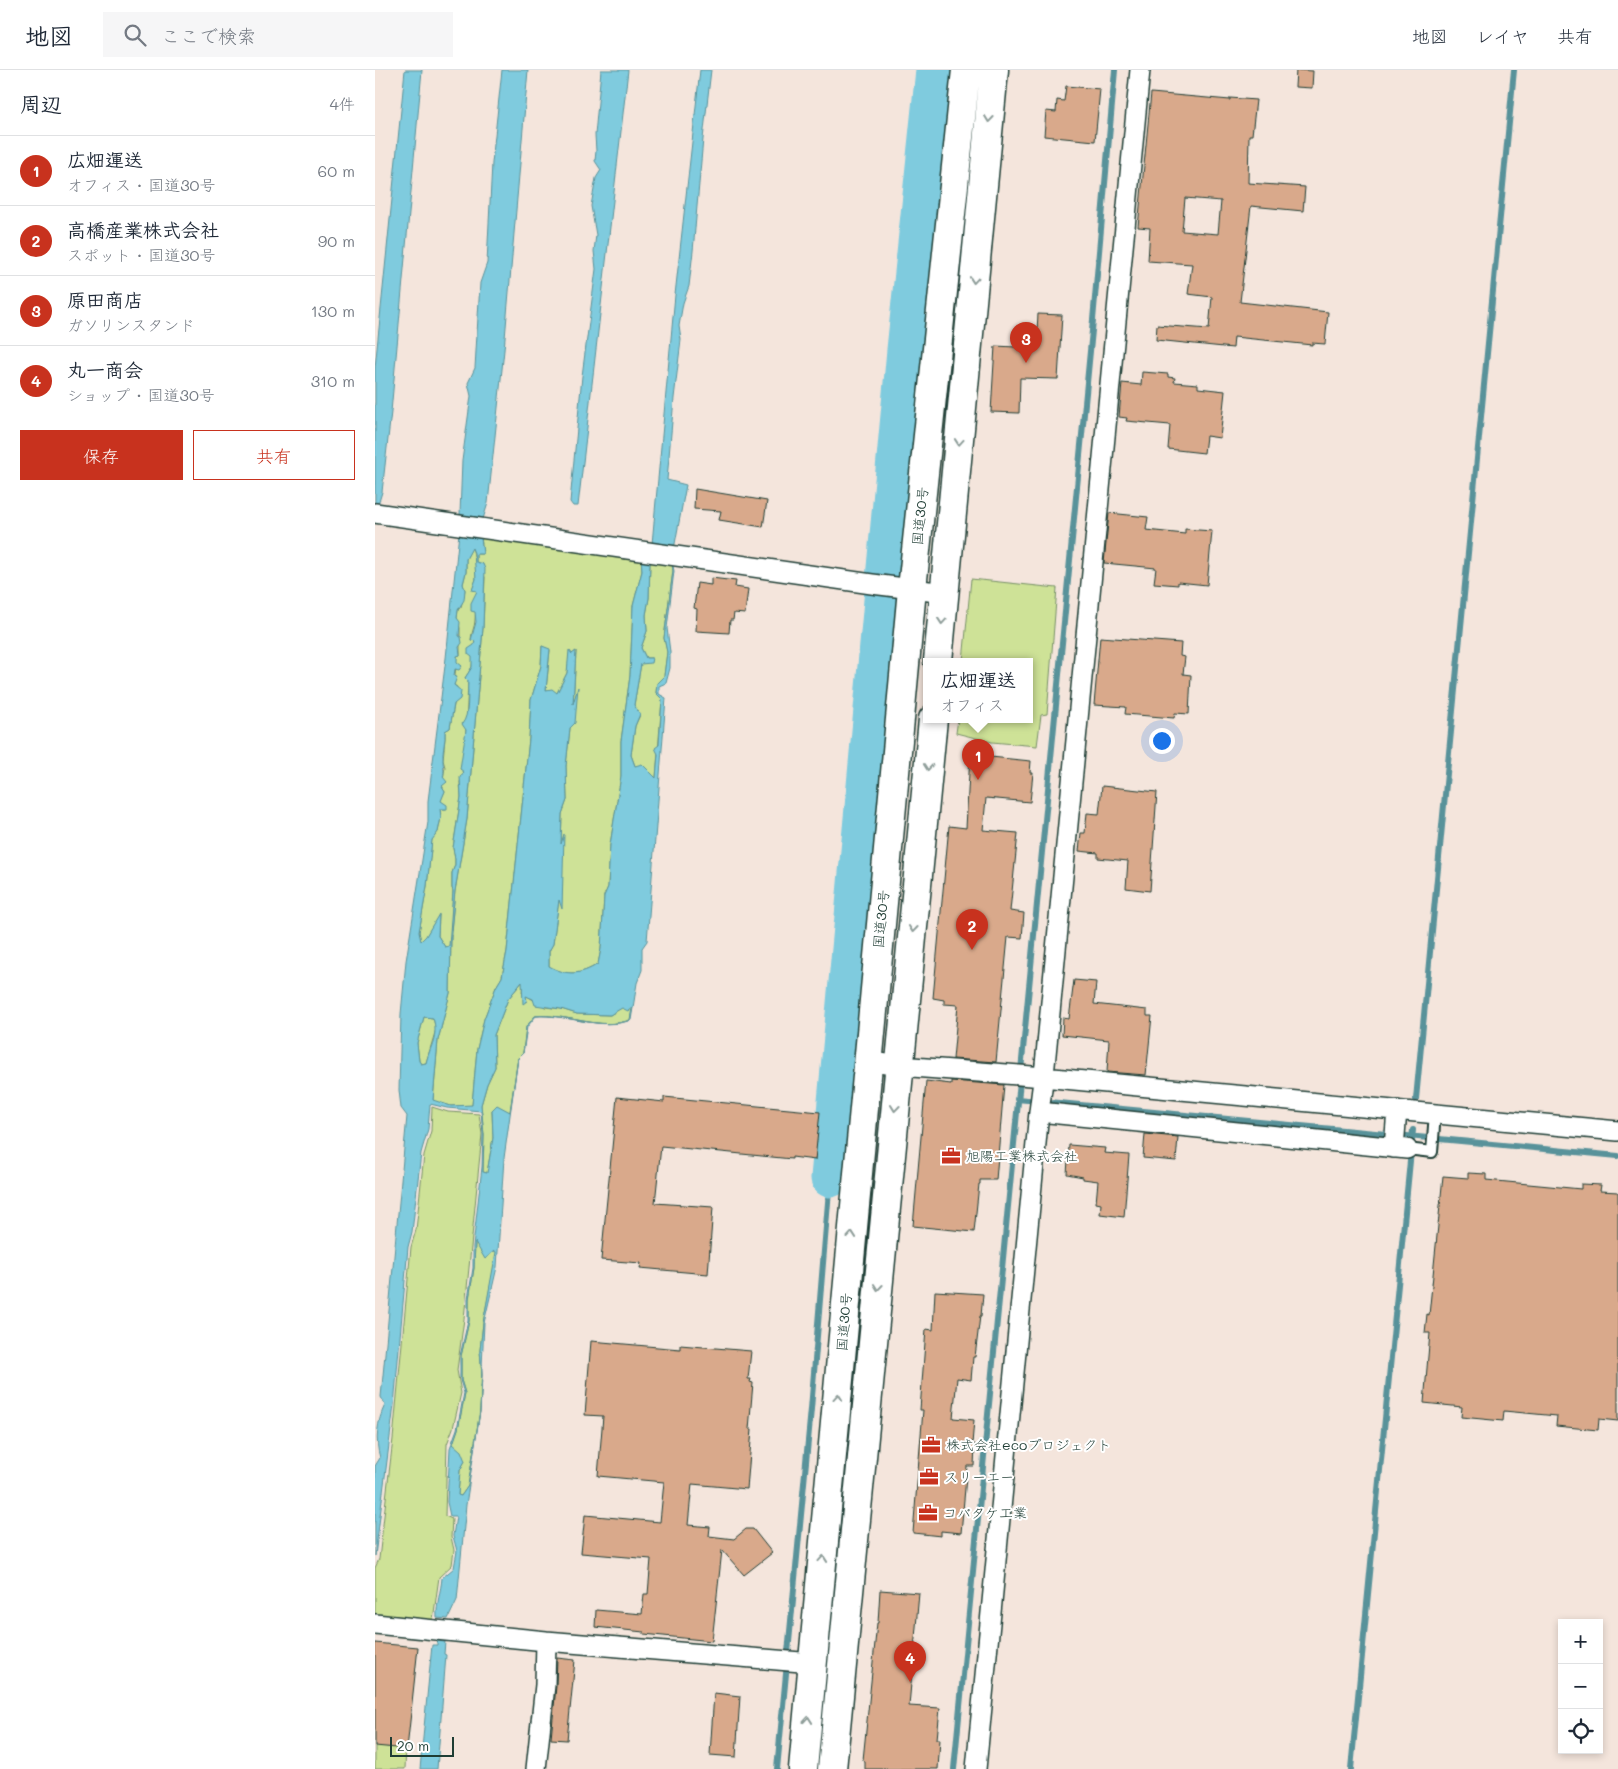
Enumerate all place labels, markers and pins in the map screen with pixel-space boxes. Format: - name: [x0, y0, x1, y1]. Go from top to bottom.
- pin: 3: [1010, 322, 1042, 363]
- pin: 1: [962, 739, 994, 780]
- pin: 2: [956, 909, 988, 950]
- office icon: 旭陽工業株式会社: [940, 1145, 962, 1167]
- place label: 旭陽工業株式会社: [966, 1146, 1078, 1165]
- office icon: 株式会社ecoプロジェクト: [920, 1434, 942, 1456]
- place label: 株式会社ecoプロジェクト: [946, 1435, 1111, 1454]
- office icon: スリーエー: [918, 1466, 940, 1488]
- place label: スリーエー: [944, 1467, 1014, 1486]
- office icon: コバタケ工業: [917, 1502, 939, 1524]
- place label: コバタケ工業: [943, 1503, 1027, 1522]
- pin: 4: [894, 1641, 926, 1682]

